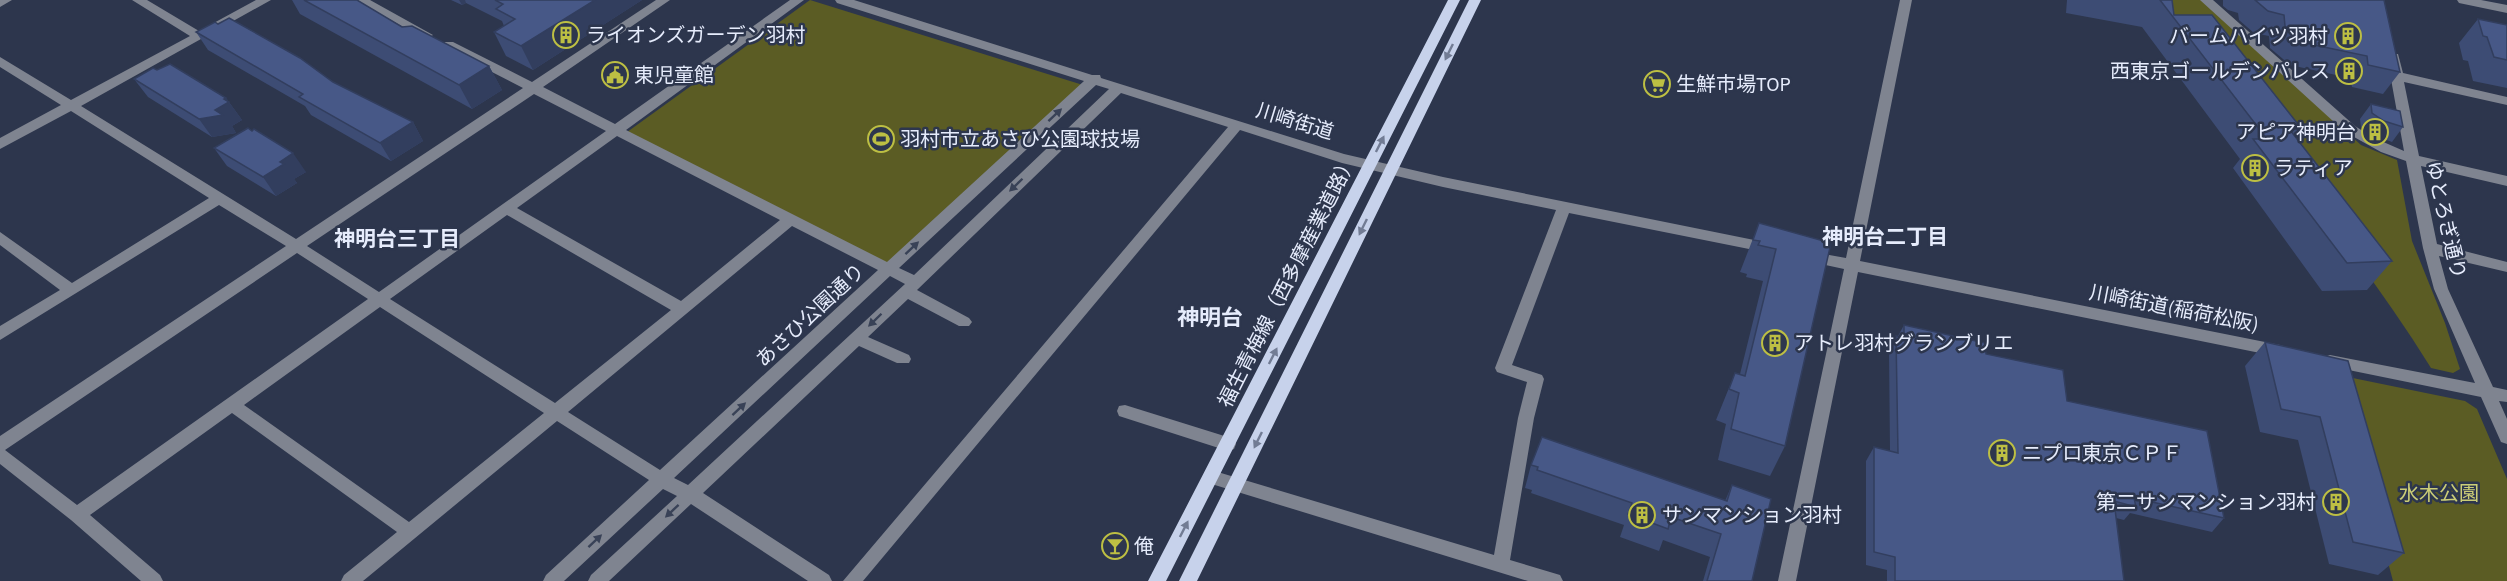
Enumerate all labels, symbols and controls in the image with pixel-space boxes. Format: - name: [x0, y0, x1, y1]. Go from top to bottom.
- building icon: ライオンズガーデン羽村: [551, 20, 581, 50]
- building icon: バームハイツ羽村: [2333, 21, 2363, 51]
- place label: ライオンズガーデン羽村: [586, 22, 806, 50]
- place label: バームハイツ羽村: [2169, 23, 2328, 51]
- one-way arrow: [1444, 44, 1454, 61]
- building icon: 西東京ゴールデンパレス: [2334, 56, 2364, 86]
- place label: 西東京ゴールデンパレス: [2110, 58, 2330, 86]
- public building icon: 東児童館: [600, 60, 630, 90]
- place label: 東児童館: [634, 62, 714, 90]
- supermarket icon: 生鮮市場TOP: [1642, 69, 1672, 99]
- place label: 生鮮市場TOP: [1676, 71, 1791, 99]
- street label: 川崎街道: [1252, 97, 1337, 147]
- one-way arrow: [1047, 109, 1062, 122]
- building icon: アピア神明台: [2360, 117, 2390, 147]
- place label: アピア神明台: [2236, 119, 2356, 147]
- sports icon: 羽村市立あさひ公園球技場: [866, 124, 896, 154]
- place label: 羽村市立あさひ公園球技場: [900, 126, 1140, 154]
- one-way arrow: [1376, 136, 1385, 153]
- street label: 福生青梅線（西多摩産業道路）: [1212, 150, 1364, 413]
- building icon: ラティア: [2240, 153, 2270, 183]
- place label: ラティア: [2274, 155, 2353, 183]
- street label: ゆとろぎ通り: [2418, 159, 2472, 282]
- one-way arrow: [1009, 178, 1024, 191]
- one-way arrow: [1358, 219, 1367, 236]
- district label: 神明台二丁目: [1822, 222, 1948, 252]
- district label: 神明台三丁目: [334, 224, 460, 254]
- one-way arrow: [905, 241, 920, 255]
- street label: あさひ公園通り: [750, 258, 871, 374]
- street label: 川崎街道(稲荷松阪): [2087, 279, 2261, 339]
- district label: 神明台: [1177, 302, 1243, 334]
- one-way arrow: [868, 313, 883, 327]
- building icon: アトレ羽村グランブリエ: [1760, 328, 1790, 358]
- place label: アトレ羽村グランブリエ: [1794, 330, 2013, 358]
- one-way arrow: [1268, 347, 1278, 364]
- one-way arrow: [731, 402, 746, 416]
- one-way arrow: [1253, 432, 1263, 449]
- building icon: ニプロ東京ＣＰＦ: [1987, 438, 2017, 468]
- place label: ニプロ東京ＣＰＦ: [2022, 440, 2182, 468]
- park label: 水木公園: [2399, 480, 2479, 508]
- building icon: 第二サンマンション羽村: [2321, 487, 2351, 517]
- place label: 第二サンマンション羽村: [2096, 489, 2316, 517]
- building icon: サンマンション羽村: [1627, 500, 1657, 530]
- place label: サンマンション羽村: [1662, 502, 1842, 530]
- one-way arrow: [665, 503, 679, 517]
- one-way arrow: [1179, 520, 1189, 537]
- bar icon: 俺: [1100, 531, 1130, 561]
- place label: 俺: [1134, 533, 1154, 561]
- one-way arrow: [588, 534, 603, 548]

